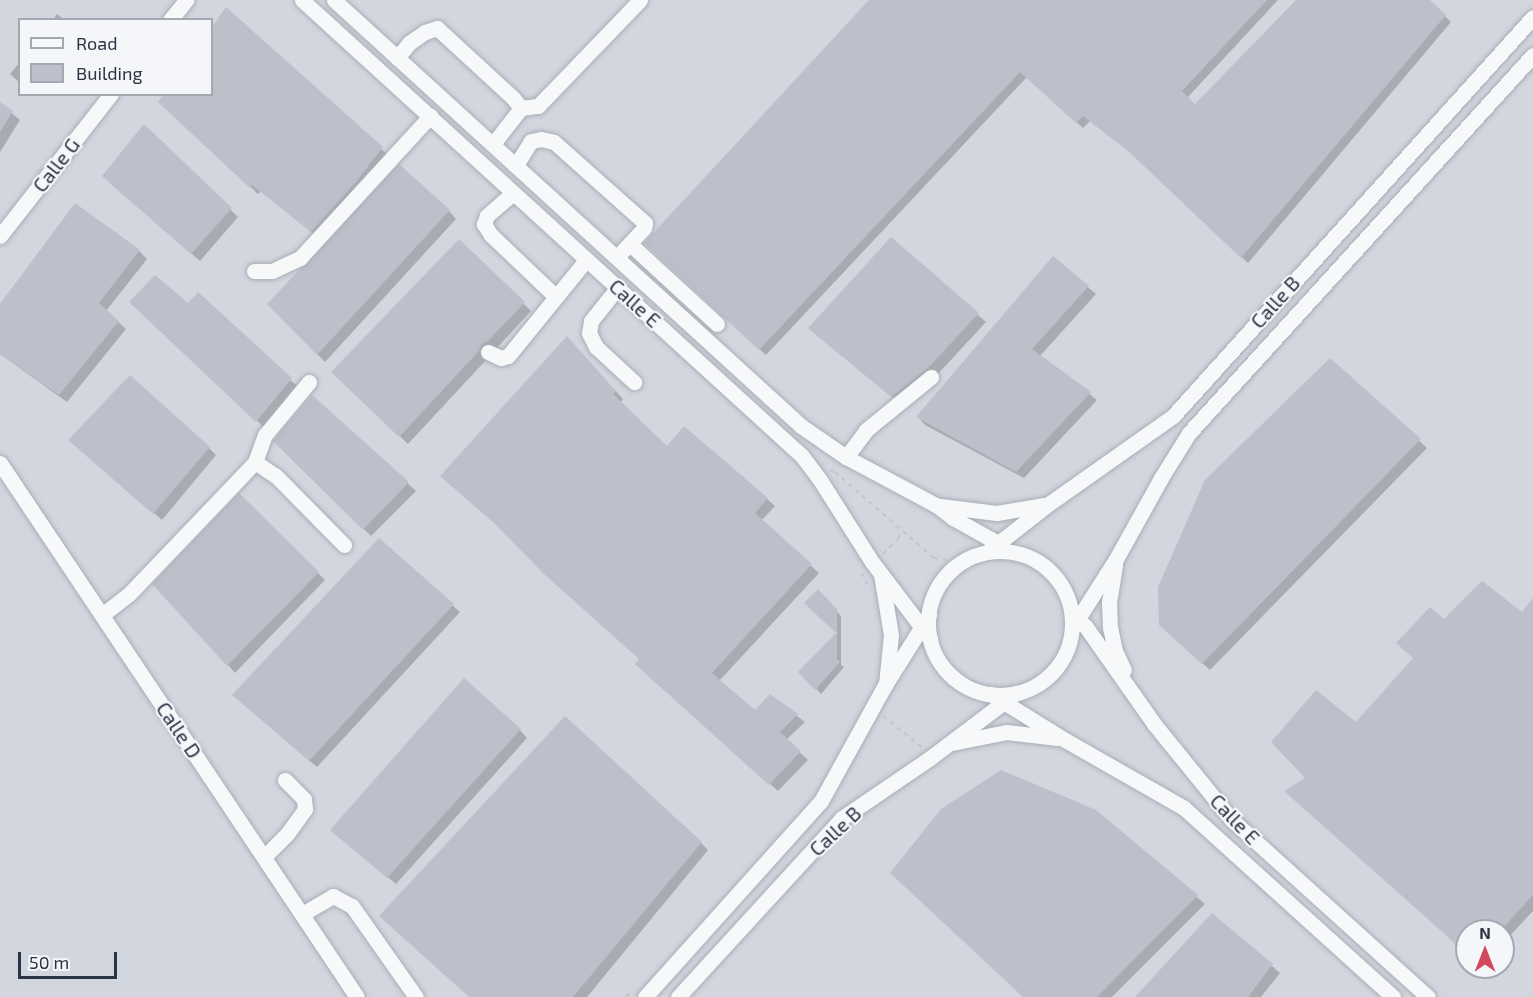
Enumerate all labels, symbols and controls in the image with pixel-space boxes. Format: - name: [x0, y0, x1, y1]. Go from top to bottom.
- legend: [18, 18, 213, 96]
- text: Road: [76, 32, 117, 54]
- text: Building: [76, 62, 143, 84]
- street label: Calle G: [27, 133, 85, 197]
- street label: Calle B: [1245, 271, 1305, 333]
- street label: Calle E: [604, 274, 666, 332]
- street label: Calle D: [152, 697, 206, 763]
- street label: Calle E: [1205, 789, 1265, 849]
- street label: Calle B: [804, 801, 866, 861]
- north arrow: [1455, 919, 1515, 979]
- text: N: [1479, 923, 1491, 942]
- scale bar: [21, 940, 120, 978]
- text: 50 m: [29, 951, 69, 973]

